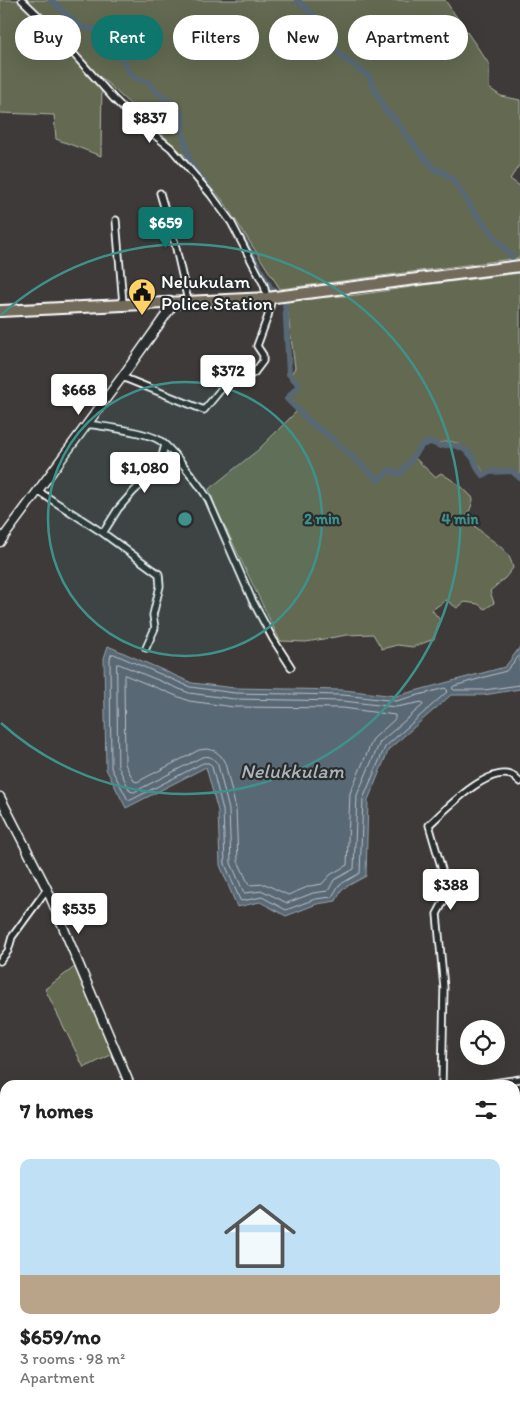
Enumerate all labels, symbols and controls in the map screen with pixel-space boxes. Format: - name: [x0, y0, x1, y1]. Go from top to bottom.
- chip: Buy: [15, 15, 81, 60]
- chip: Rent: [91, 15, 163, 60]
- chip: Filters: [173, 15, 259, 60]
- chip: New: [269, 15, 338, 60]
- chip: Apartment: [348, 15, 468, 60]
- pin: $837: [120, 102, 180, 144]
- text: $837: [133, 108, 167, 127]
- pin: $659: [136, 206, 196, 249]
- text: $659: [149, 213, 183, 232]
- place label: Nelukulam Police Station: [161, 270, 273, 315]
- public building icon: Nelukulam Police Station: [127, 277, 157, 316]
- pin: $372: [198, 354, 258, 397]
- text: $372: [211, 361, 245, 380]
- pin: $668: [49, 374, 109, 416]
- text: $668: [62, 380, 96, 399]
- pin: $1,080: [104, 452, 186, 494]
- text: $1,080: [121, 458, 169, 477]
- centre of rings: [176, 510, 194, 528]
- text: 2 min: [304, 510, 341, 528]
- text: 4 min: [442, 510, 479, 528]
- water label: Nelukkulam: [240, 759, 345, 783]
- pin: $388: [421, 868, 481, 911]
- text: $388: [434, 875, 468, 894]
- pin: $535: [49, 892, 109, 935]
- text: $535: [62, 899, 96, 918]
- map controls: [460, 1020, 505, 1065]
- button: locate: [460, 1020, 505, 1065]
- icon: filters: [472, 1096, 500, 1124]
- text: 7 homes: [20, 1098, 94, 1123]
- icon: home: [215, 1191, 305, 1281]
- text: $659/mo: [20, 1324, 101, 1349]
- text: 3 rooms · 98 m²: [20, 1349, 125, 1368]
- text: Apartment: [20, 1368, 95, 1387]

